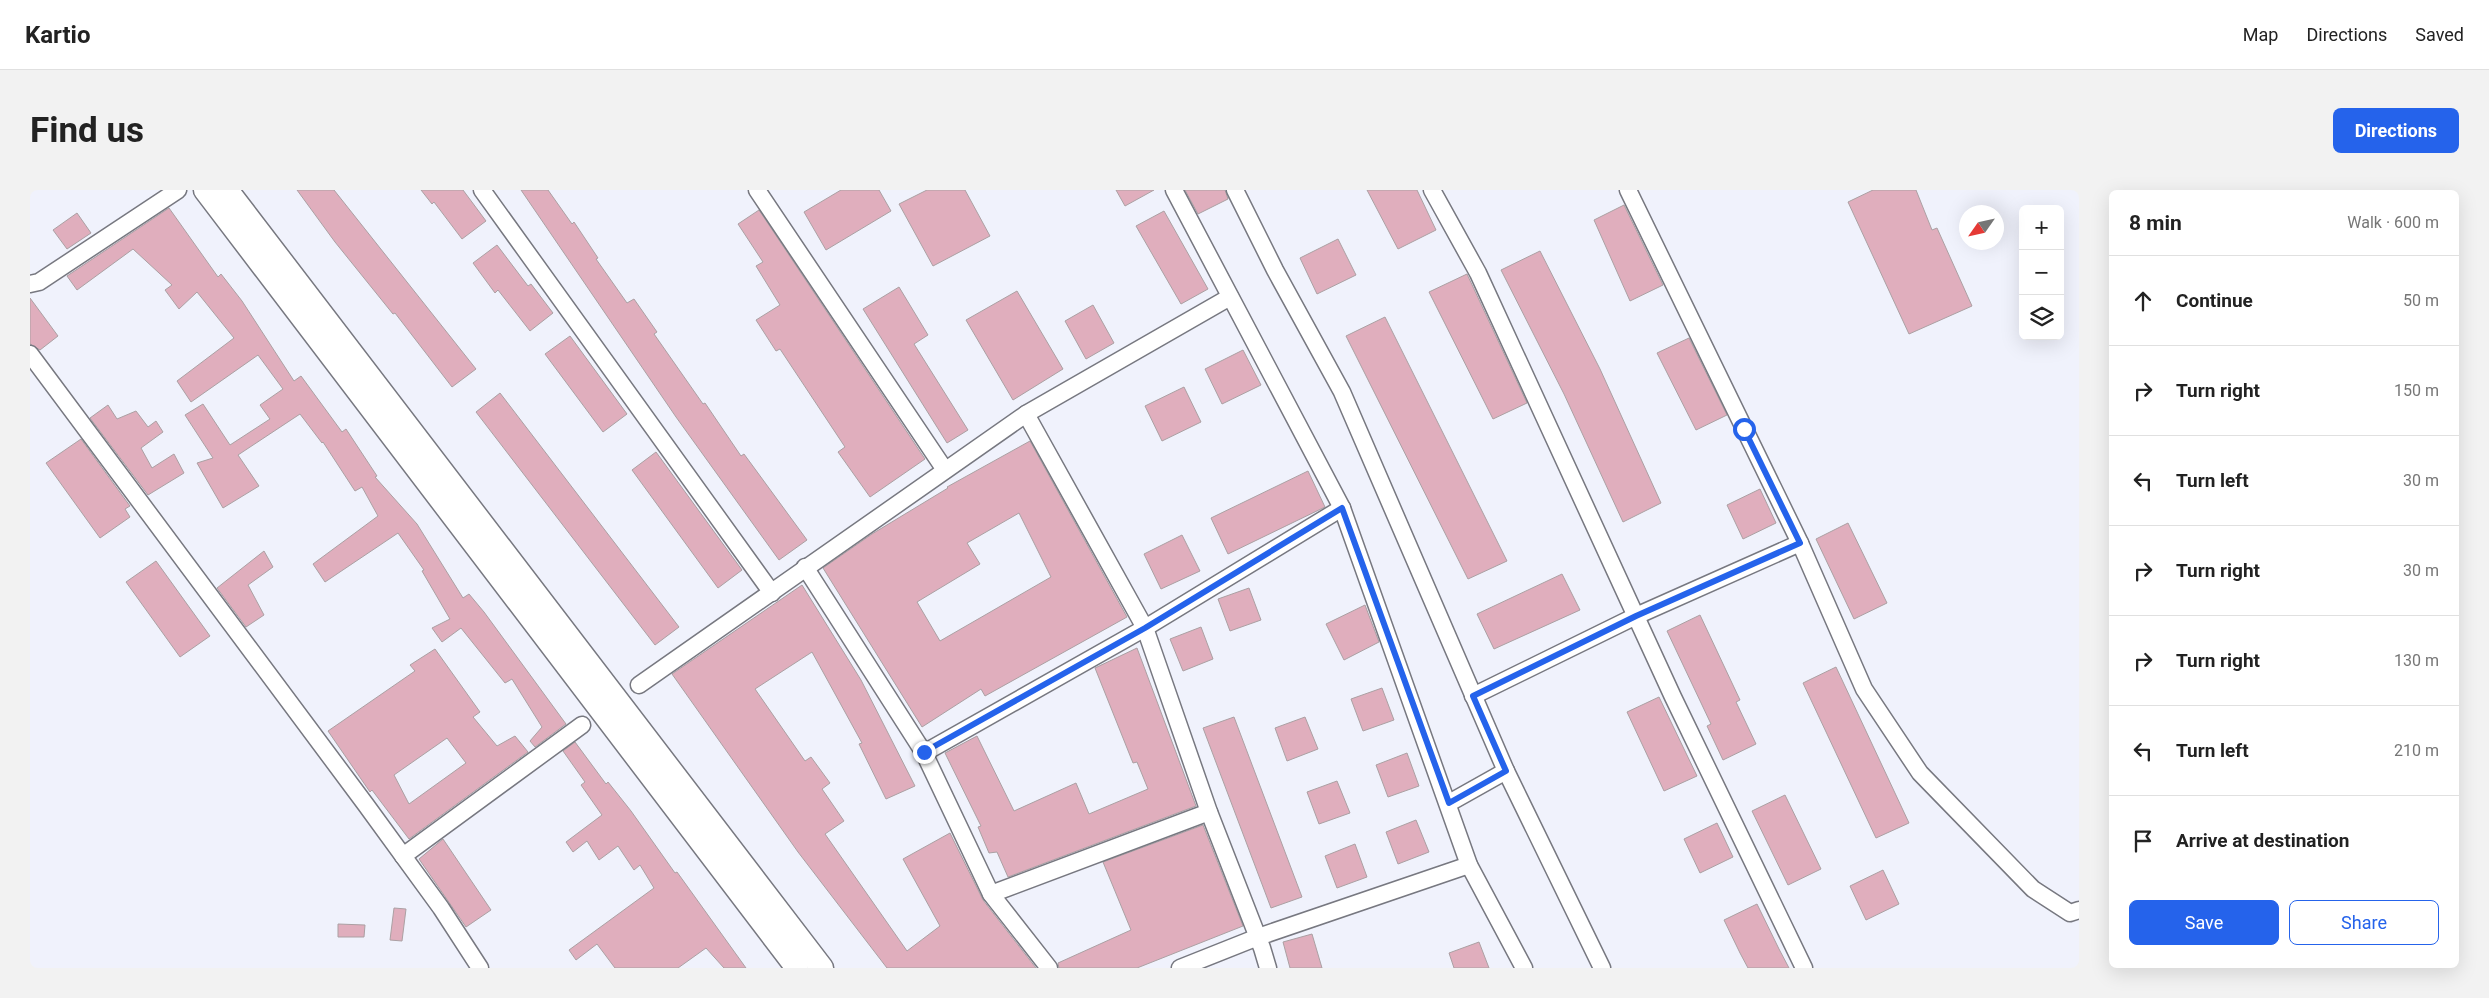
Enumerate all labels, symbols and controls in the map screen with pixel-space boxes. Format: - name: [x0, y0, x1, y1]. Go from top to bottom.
- text: Kartio: [25, 21, 91, 49]
- text: Map: [2243, 24, 2278, 45]
- text: Directions: [2306, 24, 2387, 45]
- text: Saved: [2415, 24, 2464, 45]
- button: Directions: [2333, 108, 2459, 153]
- text: Find us: [30, 110, 144, 151]
- north arrow: [1959, 205, 2004, 250]
- map controls: [2019, 205, 2064, 340]
- button: +: [2019, 205, 2064, 250]
- text: 8 min: [2129, 211, 2182, 235]
- text: Walk · 600 m: [2347, 213, 2439, 232]
- button: −: [2019, 250, 2064, 295]
- icon: ahead: [2129, 287, 2157, 315]
- text: Continue: [2176, 289, 2253, 312]
- text: 50 m: [2403, 291, 2439, 310]
- button: layers: [2019, 295, 2064, 340]
- icon: right: [2129, 377, 2157, 405]
- text: Turn right: [2176, 379, 2260, 402]
- text: 150 m: [2394, 381, 2439, 400]
- route start: [1733, 418, 1756, 441]
- icon: left: [2129, 467, 2157, 495]
- text: Turn left: [2176, 469, 2249, 492]
- text: 30 m: [2403, 471, 2439, 490]
- icon: right: [2129, 557, 2157, 585]
- text: Turn right: [2176, 559, 2260, 582]
- text: 30 m: [2403, 561, 2439, 580]
- icon: right: [2129, 647, 2157, 675]
- text: Turn right: [2176, 649, 2260, 672]
- text: 130 m: [2394, 651, 2439, 670]
- icon: left: [2129, 737, 2157, 765]
- text: Turn left: [2176, 739, 2249, 762]
- route end: [913, 741, 936, 764]
- text: 210 m: [2394, 741, 2439, 760]
- icon: arrive: [2129, 827, 2157, 855]
- text: Arrive at destination: [2176, 829, 2349, 852]
- button: Save: [2129, 900, 2279, 945]
- button: Share: [2289, 900, 2439, 945]

